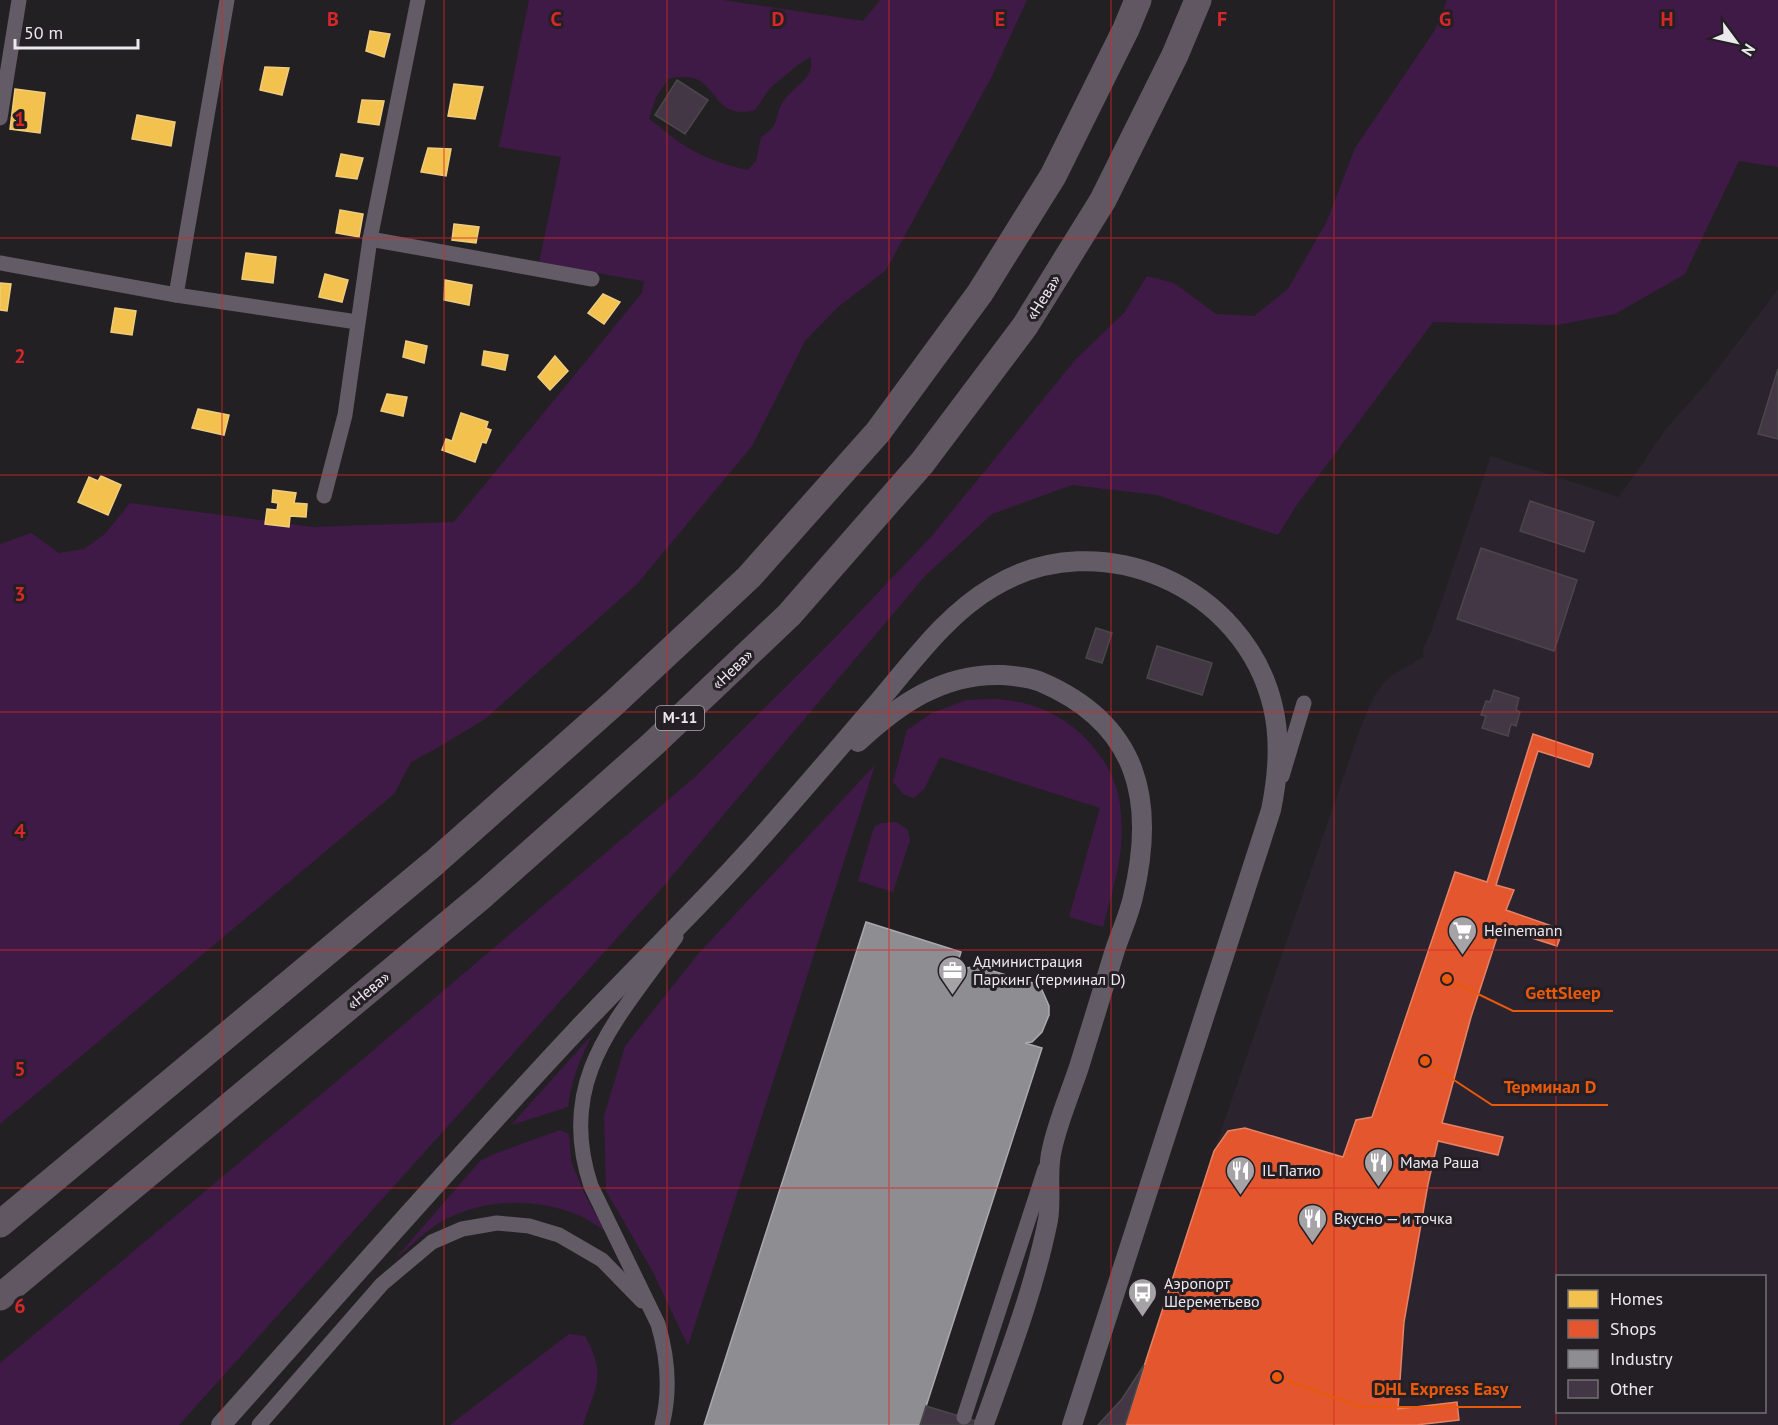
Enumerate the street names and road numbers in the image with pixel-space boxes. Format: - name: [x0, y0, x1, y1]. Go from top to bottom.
- street label: «Нева»: [1021, 270, 1065, 324]
- street label: «Нева»: [707, 644, 757, 694]
- road number: М-11: [656, 706, 704, 730]
- street label: «Нева»: [342, 966, 394, 1014]

